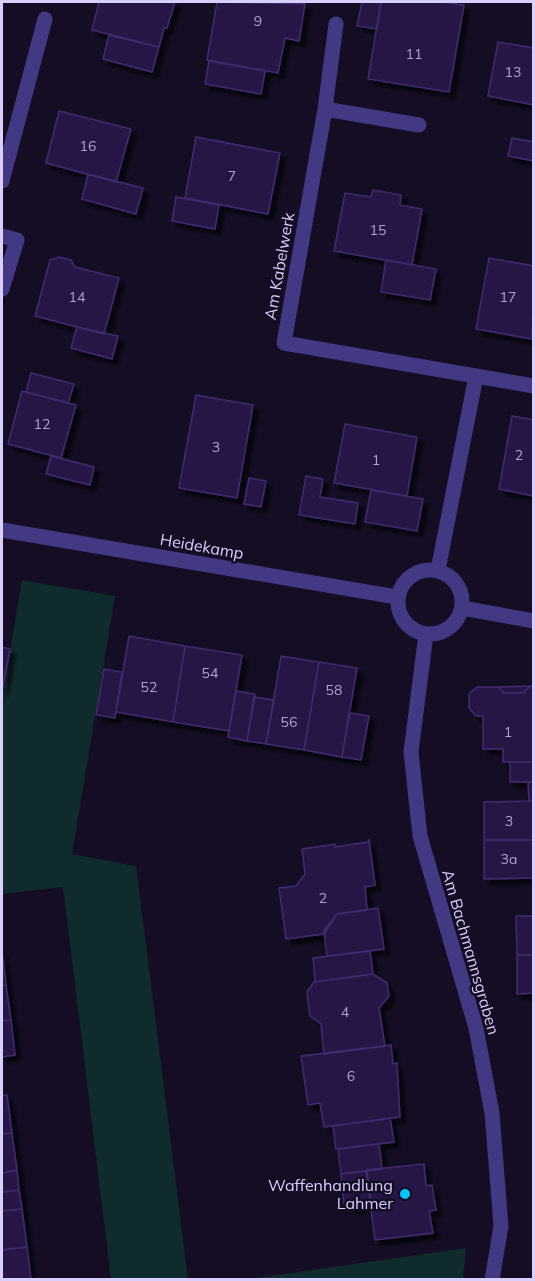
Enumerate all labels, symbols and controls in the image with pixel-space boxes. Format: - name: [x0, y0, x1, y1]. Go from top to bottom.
- house number: 9: [254, 12, 262, 30]
- house number: 11: [406, 45, 422, 63]
- house number: 13: [505, 63, 521, 81]
- house number: 16: [80, 137, 96, 155]
- house number: 7: [228, 167, 236, 185]
- street label: Am Kabelwerk: [260, 210, 298, 321]
- house number: 15: [370, 221, 386, 239]
- house number: 14: [69, 288, 86, 306]
- house number: 17: [500, 288, 516, 306]
- house number: 12: [34, 415, 50, 433]
- house number: 3: [212, 438, 220, 456]
- house number: 2: [515, 446, 523, 464]
- house number: 1: [372, 451, 380, 469]
- street label: Heidekamp: [159, 529, 245, 563]
- house number: 54: [202, 664, 219, 682]
- house number: 52: [141, 678, 157, 696]
- house number: 58: [326, 681, 342, 699]
- house number: 56: [281, 713, 297, 731]
- house number: 1: [504, 723, 512, 741]
- house number: 3: [505, 812, 513, 830]
- house number: 3a: [501, 850, 517, 868]
- street label: Am Bachmannsgraben: [438, 867, 504, 1037]
- house number: 2: [319, 889, 327, 907]
- house number: 4: [341, 1003, 350, 1021]
- house number: 6: [347, 1067, 355, 1085]
- place label: Waffenhandlung Lahmer: [268, 1175, 393, 1213]
- marker: Waffenhandlung Lahmer: [398, 1187, 412, 1201]

